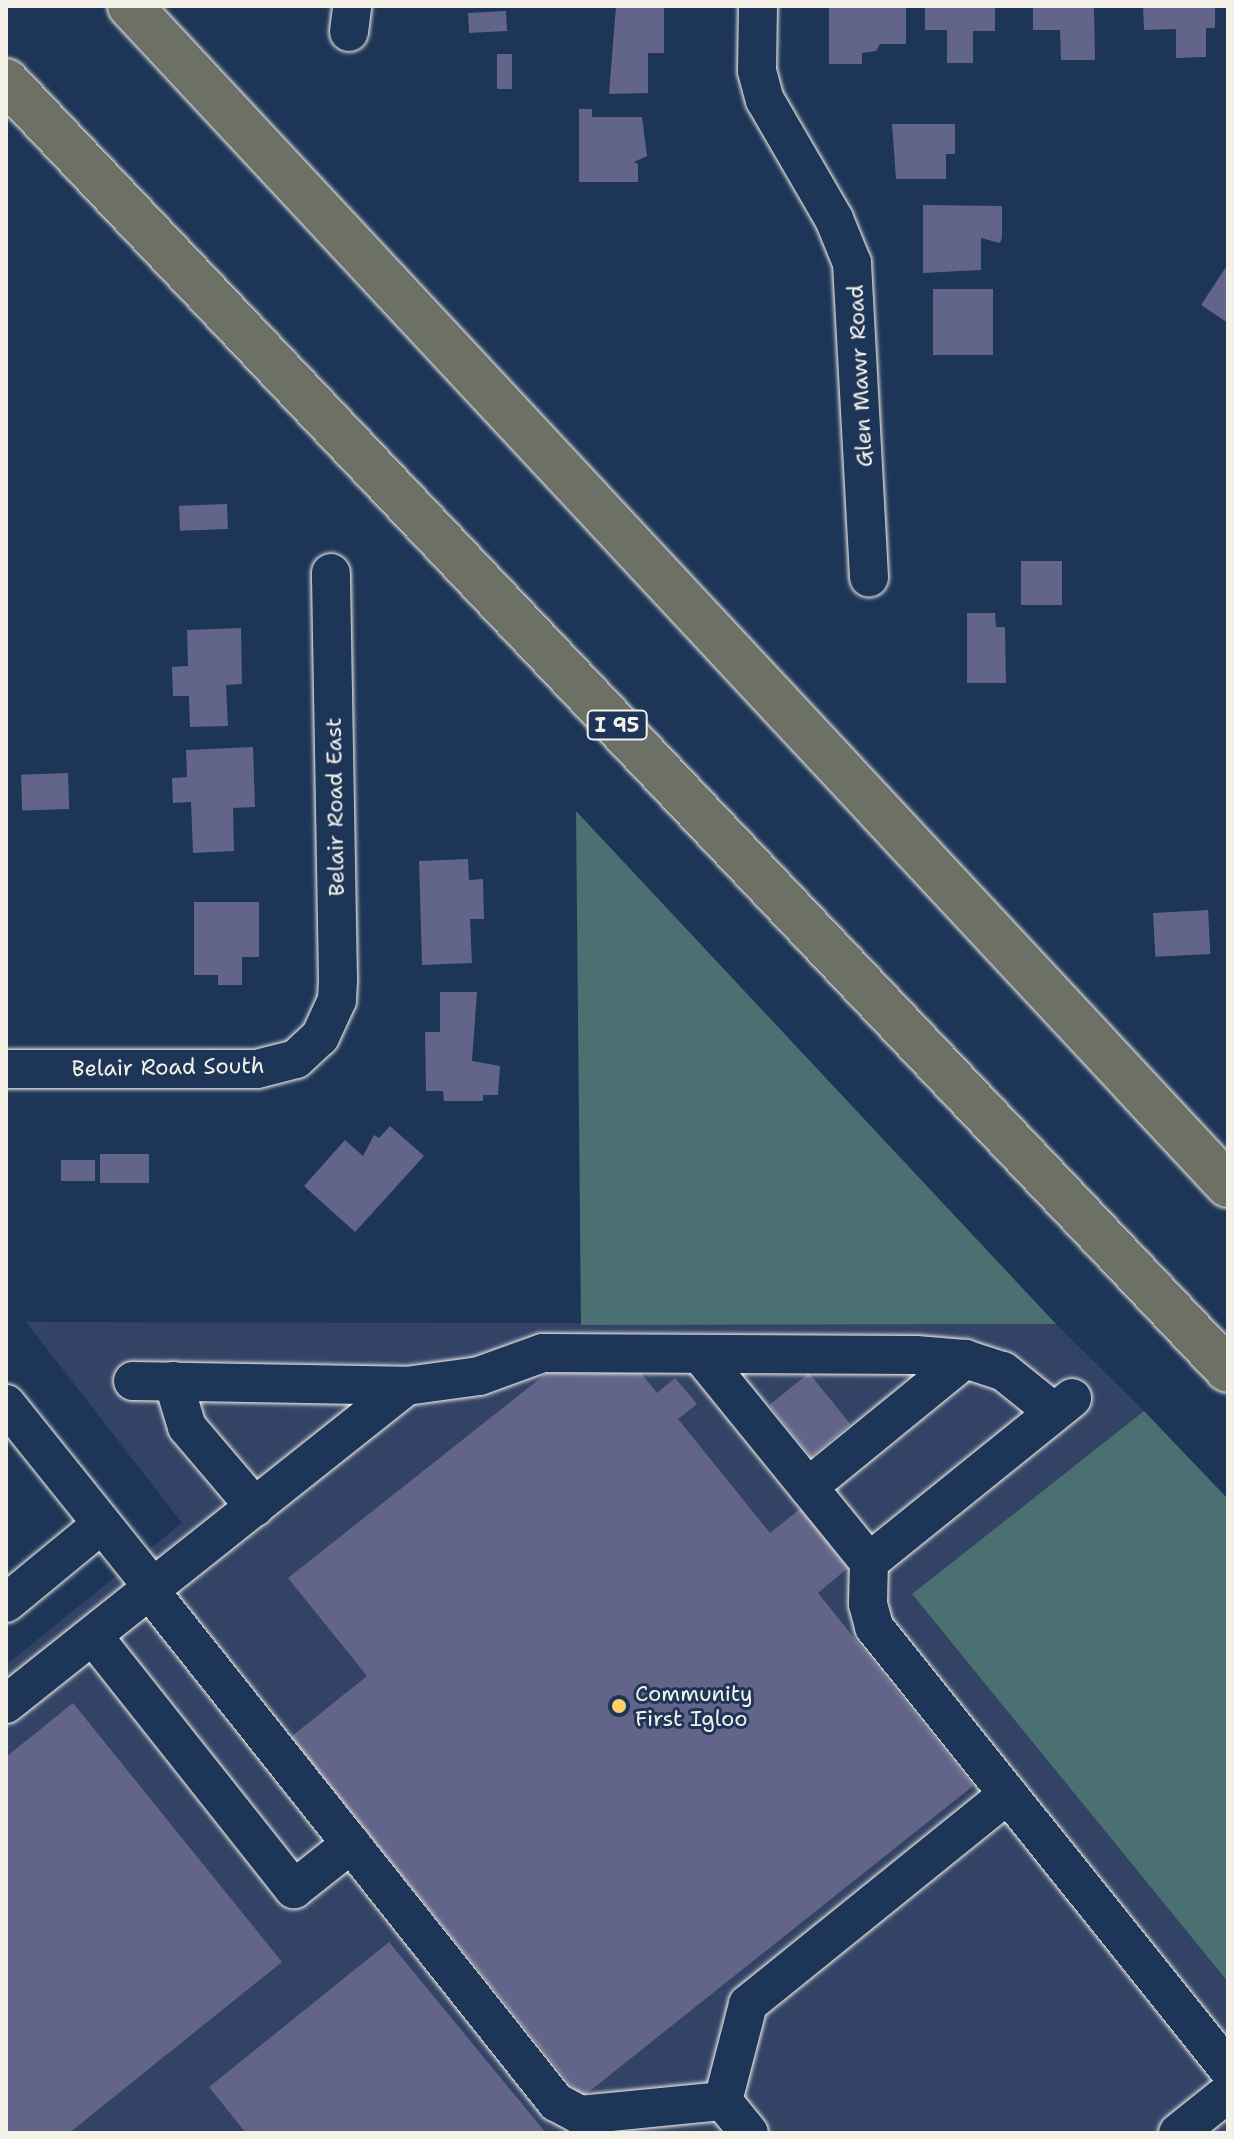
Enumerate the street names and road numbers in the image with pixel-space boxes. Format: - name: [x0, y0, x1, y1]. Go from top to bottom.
- street label: Glen Mawr Road: [842, 284, 878, 468]
- road number: I 95: [585, 709, 649, 741]
- street label: Belair Road East: [320, 717, 350, 897]
- street label: Belair Road South: [71, 1052, 265, 1082]

